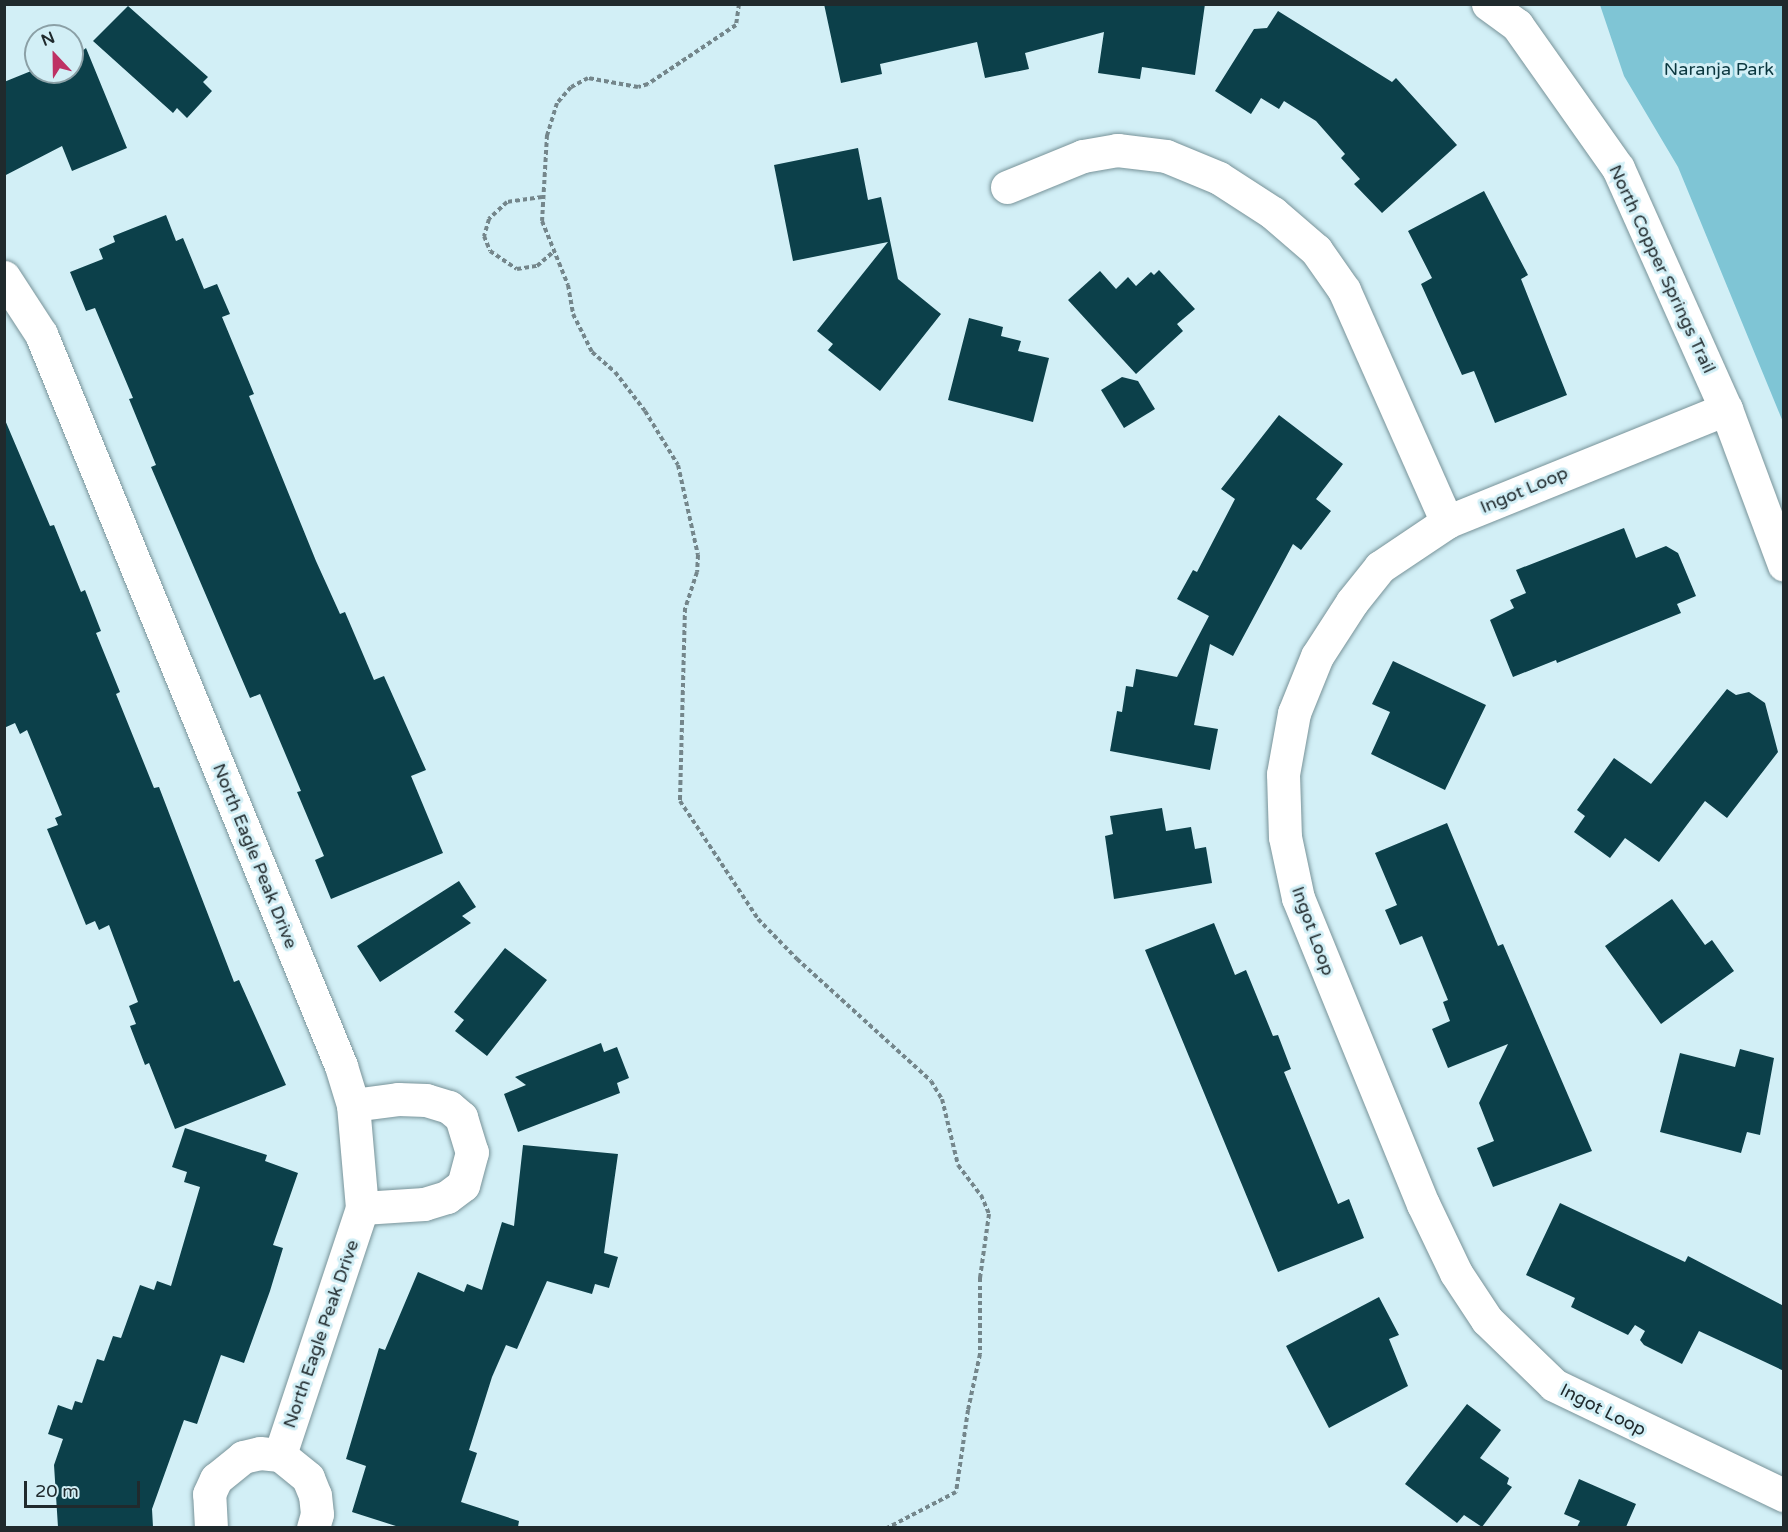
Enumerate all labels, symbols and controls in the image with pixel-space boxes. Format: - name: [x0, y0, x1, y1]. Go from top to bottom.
- north arrow: [24, 24, 84, 84]
- text: N: [38, 27, 58, 51]
- park label: Naranja Park: [1664, 58, 1774, 80]
- street label: North Copper Springs Trail: [1604, 161, 1720, 377]
- street label: Ingot Loop: [1477, 462, 1571, 518]
- street label: North Eagle Peak Drive: [208, 760, 302, 952]
- street label: Ingot Loop: [1287, 883, 1339, 979]
- street label: North Eagle Peak Drive: [279, 1237, 363, 1431]
- street label: Ingot Loop: [1557, 1379, 1649, 1441]
- scale bar: [27, 1469, 142, 1507]
- text: 20 m: [35, 1480, 79, 1502]

